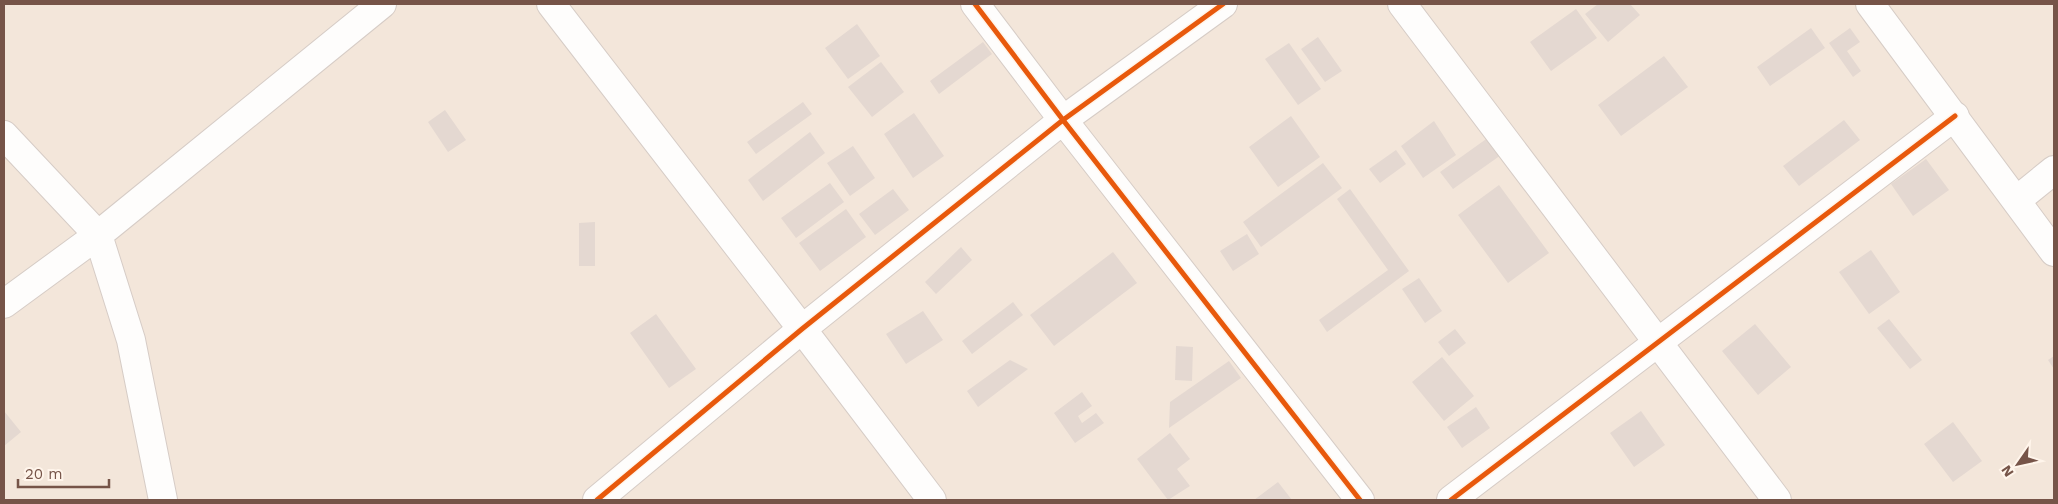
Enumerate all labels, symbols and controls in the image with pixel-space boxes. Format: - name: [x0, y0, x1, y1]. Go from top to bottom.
- north arrow: [1993, 439, 2043, 489]
- scale bar: [18, 456, 109, 488]
- text: N: [1998, 462, 2017, 480]
- text: 20 m: [25, 465, 63, 483]

